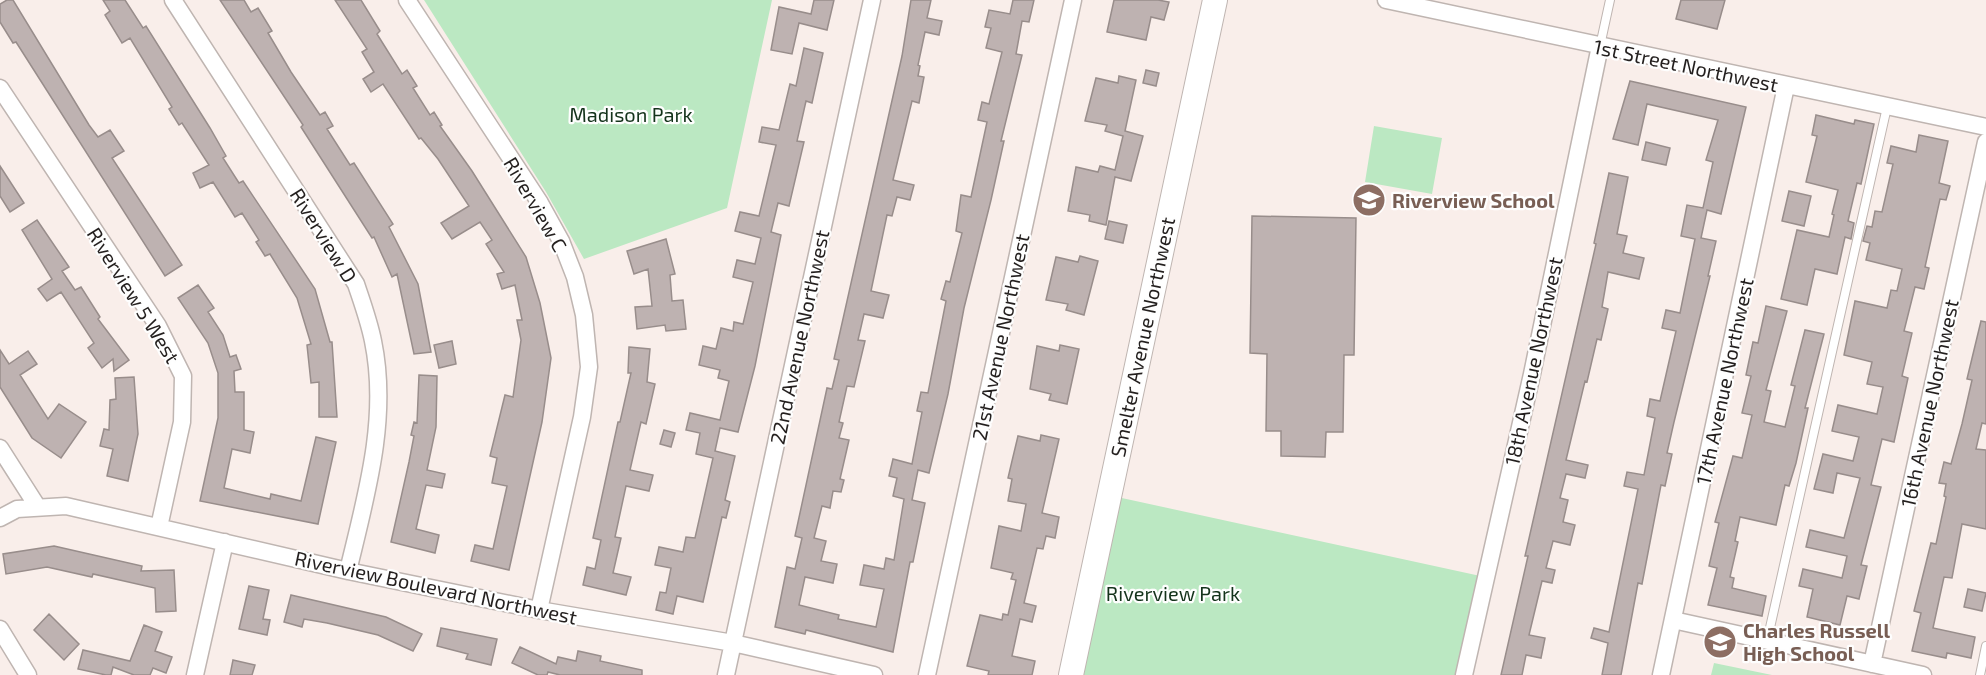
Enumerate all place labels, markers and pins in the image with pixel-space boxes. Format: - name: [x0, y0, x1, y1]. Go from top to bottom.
- school or university icon: Riverview School: [1351, 182, 1387, 218]
- place label: Riverview School: [1392, 188, 1555, 212]
- place label: Charles Russell High School: [1743, 618, 1890, 665]
- school or university icon: Charles Russell High School: [1702, 624, 1738, 660]

